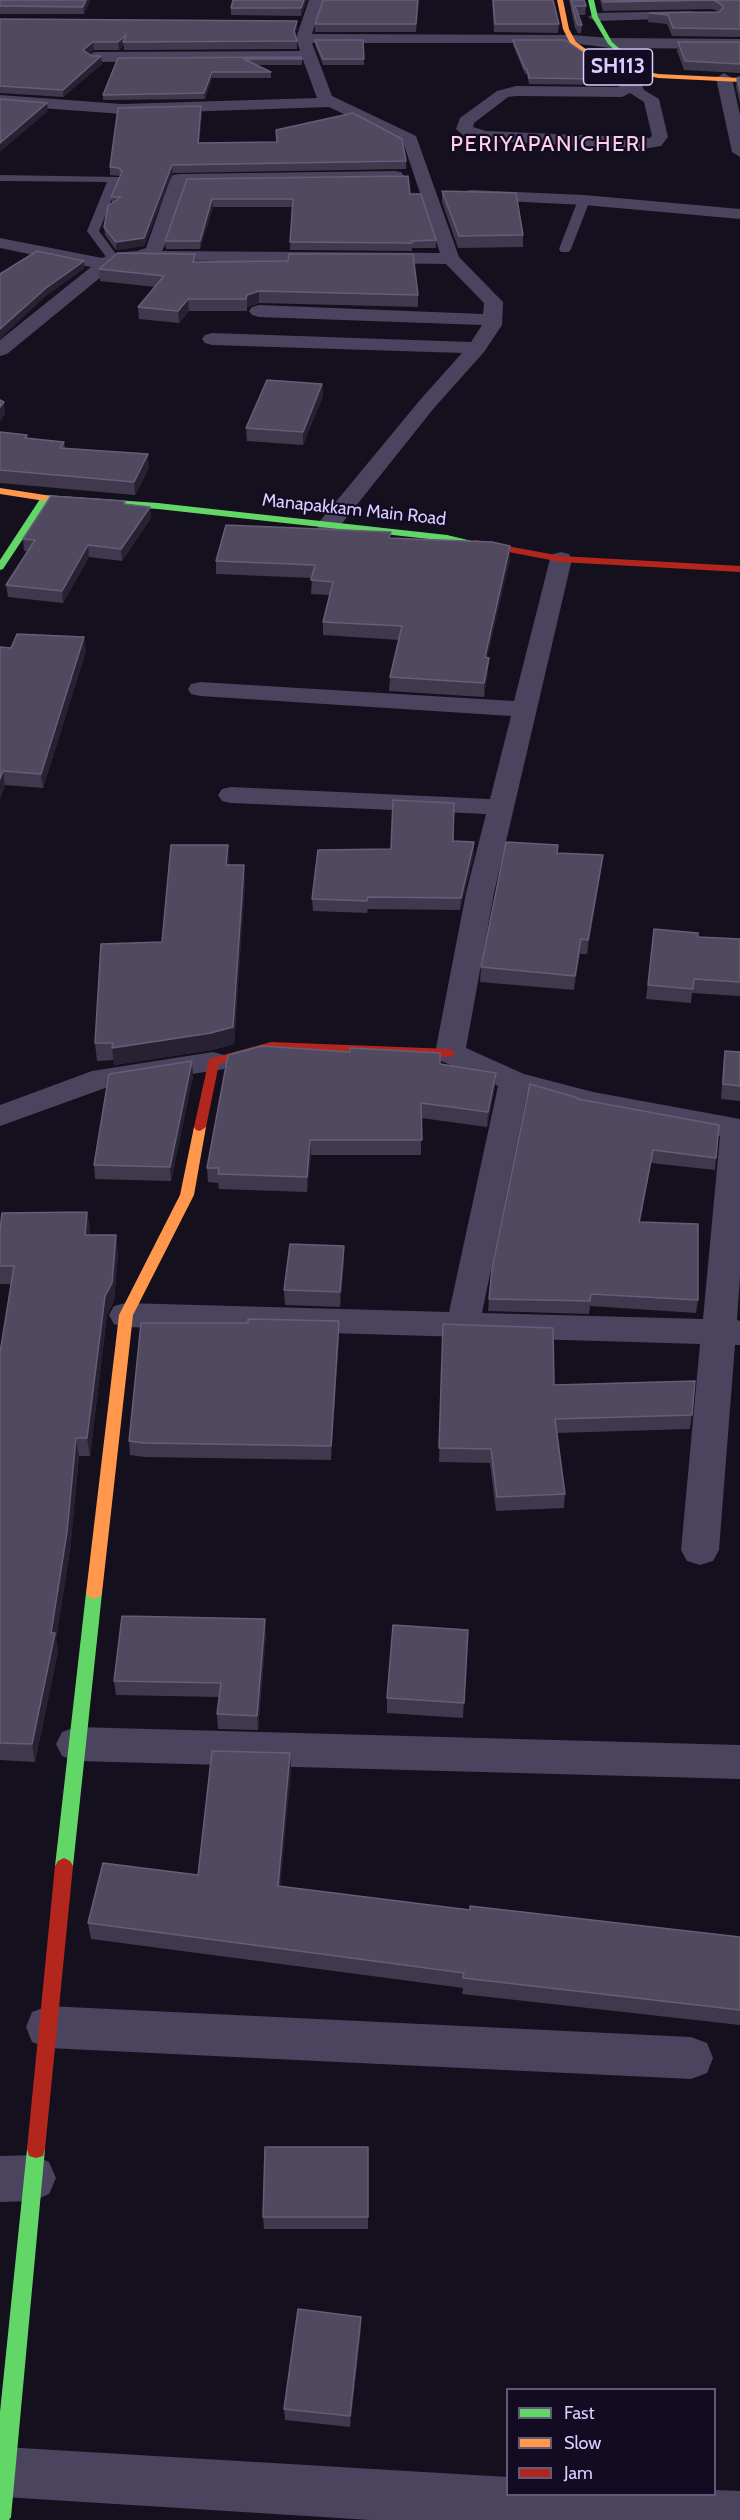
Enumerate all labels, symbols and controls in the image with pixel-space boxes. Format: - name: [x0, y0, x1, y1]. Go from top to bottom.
- road number: SH113: [584, 49, 652, 85]
- district label: PERIYAPANICHERI: [450, 132, 648, 158]
- street label: Manapakkam Main Road: [261, 490, 447, 530]
- legend: [506, 2388, 716, 2496]
- text: Fast: [564, 2402, 595, 2424]
- text: Slow: [564, 2432, 601, 2454]
- text: Jam: [564, 2462, 593, 2484]

